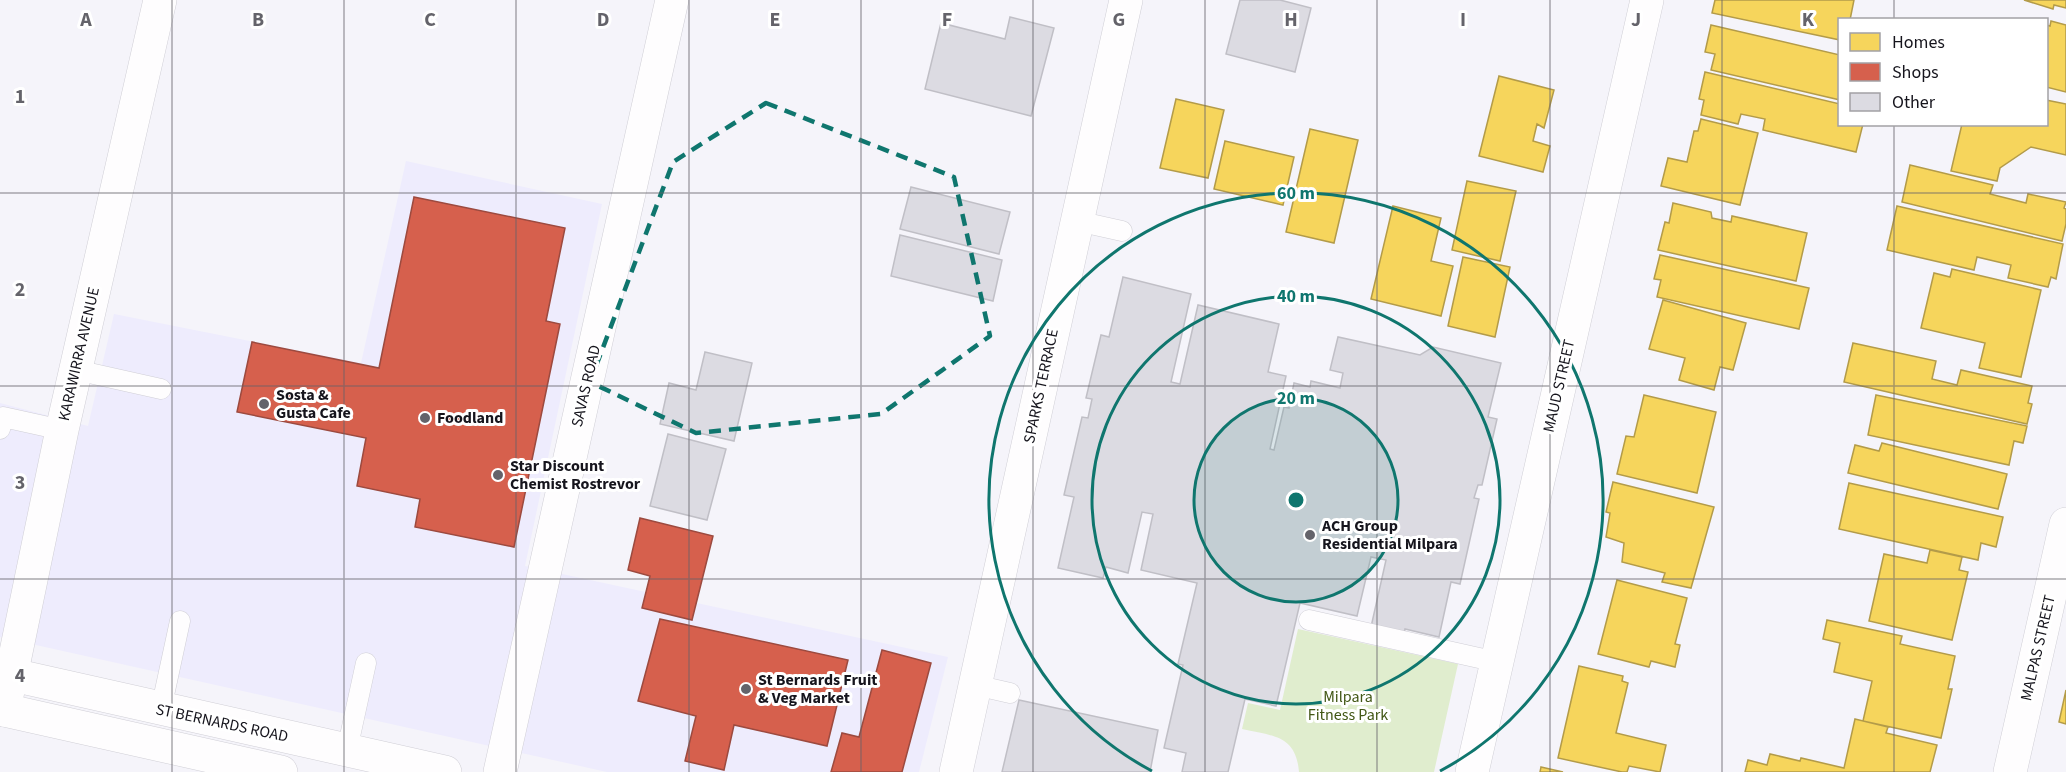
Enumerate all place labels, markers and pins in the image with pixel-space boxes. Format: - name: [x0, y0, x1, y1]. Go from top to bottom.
- place label: Sosta & Gusta Cafe: [276, 384, 351, 424]
- marker: Sosta & Gusta Cafe: [257, 397, 271, 411]
- place label: Foodland: [437, 407, 503, 429]
- marker: Foodland: [418, 411, 432, 425]
- place label: Star Discount Chemist Rostrevor: [510, 455, 641, 495]
- marker: Star Discount Chemist Rostrevor: [491, 468, 505, 482]
- centre of rings: [1286, 490, 1306, 510]
- place label: ACH Group Residential Milpara: [1321, 515, 1458, 555]
- marker: ACH Group Residential Milpara: [1303, 528, 1317, 542]
- place label: St Bernards Fruit & Veg Market: [758, 669, 877, 709]
- marker: St Bernards Fruit & Veg Market: [739, 682, 753, 696]

